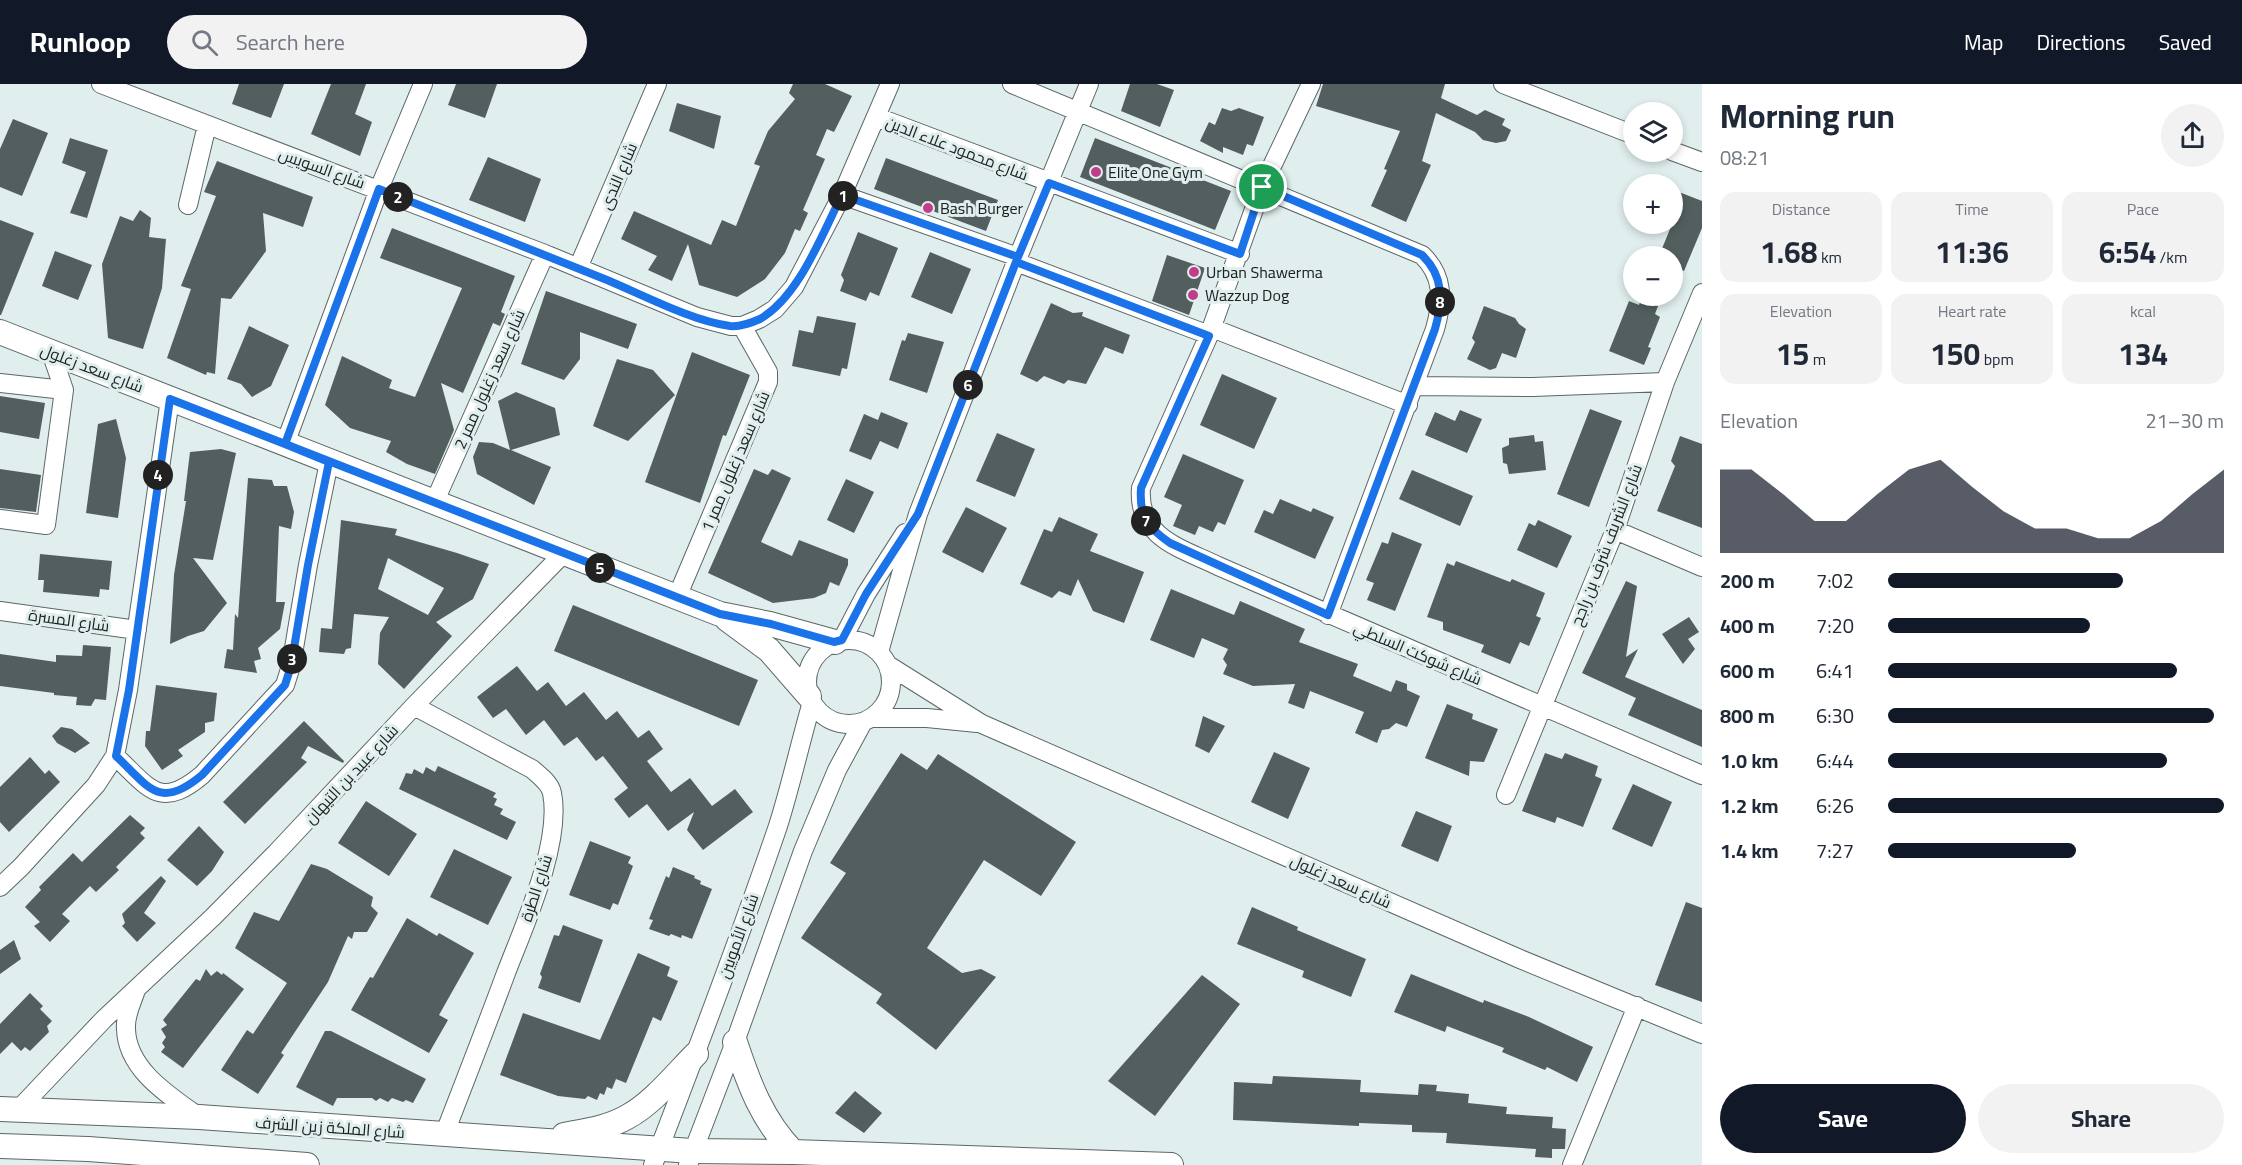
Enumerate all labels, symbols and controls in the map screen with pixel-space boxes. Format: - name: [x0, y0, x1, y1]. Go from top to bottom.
- search box: [167, 15, 587, 69]
- text: Runloop: [30, 16, 131, 68]
- text: Search here: [236, 21, 345, 63]
- text: Map: [1964, 23, 2003, 62]
- text: Directions: [2036, 23, 2126, 62]
- text: Saved: [2159, 23, 2212, 62]
- icon: search: [188, 26, 221, 59]
- text: Morning run: [1720, 85, 1895, 147]
- map controls: [1623, 102, 1683, 306]
- button: layers: [1623, 102, 1683, 162]
- button: share: [2161, 104, 2224, 167]
- street label: شارع محمود علاء الدين: [881, 107, 1033, 189]
- street label: شارع السويس: [274, 138, 370, 198]
- street label: شارع الندى: [590, 138, 646, 214]
- text: 08:21: [1720, 139, 1769, 176]
- place label: Elite One Gym: [1108, 157, 1203, 187]
- pin: [1236, 161, 1287, 212]
- marker: Elite One Gym: [1089, 165, 1103, 179]
- icon: arrive: [1245, 170, 1278, 203]
- button: +: [1623, 174, 1683, 234]
- pin: 1: [828, 181, 858, 211]
- text: 1: [839, 181, 847, 211]
- pin: 2: [383, 182, 413, 212]
- text: 2: [394, 182, 402, 212]
- place label: Bash Burger: [940, 193, 1023, 223]
- text: Distance: [1772, 194, 1830, 224]
- text: Time: [1955, 194, 1989, 224]
- text: Pace: [2127, 194, 2159, 224]
- marker: Bash Burger: [921, 201, 935, 215]
- text: 1.68: [1760, 224, 1817, 280]
- text: 11:36: [1935, 224, 2009, 280]
- text: 6:54: [2099, 224, 2156, 280]
- text: km: [1817, 242, 1842, 272]
- text: /km: [2156, 242, 2187, 272]
- button: −: [1623, 246, 1683, 306]
- place label: Urban Shawerma: [1206, 257, 1323, 287]
- marker: Urban Shawerma: [1187, 265, 1201, 279]
- place label: Wazzup Dog: [1205, 280, 1289, 310]
- pin: 8: [1425, 287, 1455, 317]
- text: 8: [1436, 287, 1444, 317]
- marker: Wazzup Dog: [1186, 288, 1200, 302]
- text: Elevation: [1770, 296, 1832, 326]
- text: Heart rate: [1938, 296, 2006, 326]
- text: kcal: [2130, 296, 2156, 326]
- street label: شارع سعد زغلول ممر 2: [445, 304, 533, 454]
- text: 15: [1776, 326, 1809, 382]
- text: 150: [1930, 326, 1980, 382]
- text: 134: [2118, 326, 2168, 382]
- street label: شارع سعد زغلول: [36, 335, 148, 401]
- text: m: [1809, 344, 1826, 374]
- text: bpm: [1980, 344, 2014, 374]
- pin: 6: [953, 370, 983, 400]
- text: 6: [964, 370, 972, 400]
- street label: شارع سعد زغلول ممر 1: [692, 386, 778, 536]
- text: Elevation: [1720, 402, 1798, 439]
- text: 21–30 m: [2145, 402, 2224, 439]
- street label: شارع الشريف شرف بن راجح: [1561, 459, 1651, 631]
- pin: 4: [143, 460, 173, 490]
- text: 4: [154, 460, 162, 490]
- pin: 7: [1131, 506, 1161, 536]
- text: 7: [1142, 506, 1150, 536]
- pin: 5: [585, 553, 615, 583]
- text: 5: [596, 553, 604, 583]
- text: 200 m: [1720, 562, 1775, 599]
- text: 7:02: [1816, 562, 1854, 599]
- street label: شارع المسرة: [26, 599, 112, 641]
- text: 400 m: [1720, 607, 1775, 644]
- text: 7:20: [1816, 607, 1854, 644]
- street label: شارع شوكت السلطي: [1349, 612, 1487, 694]
- pin: 3: [277, 644, 307, 674]
- text: 3: [288, 644, 296, 674]
- text: 600 m: [1720, 652, 1775, 689]
- text: 6:41: [1816, 652, 1854, 689]
- text: 800 m: [1720, 697, 1775, 734]
- text: 6:30: [1816, 697, 1854, 734]
- street label: شارع عبيد بن التيهان: [296, 717, 406, 831]
- text: 1.0 km: [1720, 742, 1779, 779]
- text: 6:44: [1816, 742, 1854, 779]
- text: 1.2 km: [1720, 787, 1779, 824]
- text: 6:26: [1816, 787, 1854, 824]
- text: 1.4 km: [1720, 832, 1779, 869]
- text: 7:27: [1816, 832, 1854, 869]
- street label: شارع سعد زغلول: [1285, 845, 1397, 917]
- street label: شارع الطرة: [511, 850, 561, 926]
- street label: شارع الأمويين: [709, 889, 767, 983]
- button: Save: [1720, 1084, 1966, 1153]
- button: Share: [1978, 1084, 2224, 1153]
- street label: شارع الملكة زين الشرف: [254, 1107, 406, 1147]

